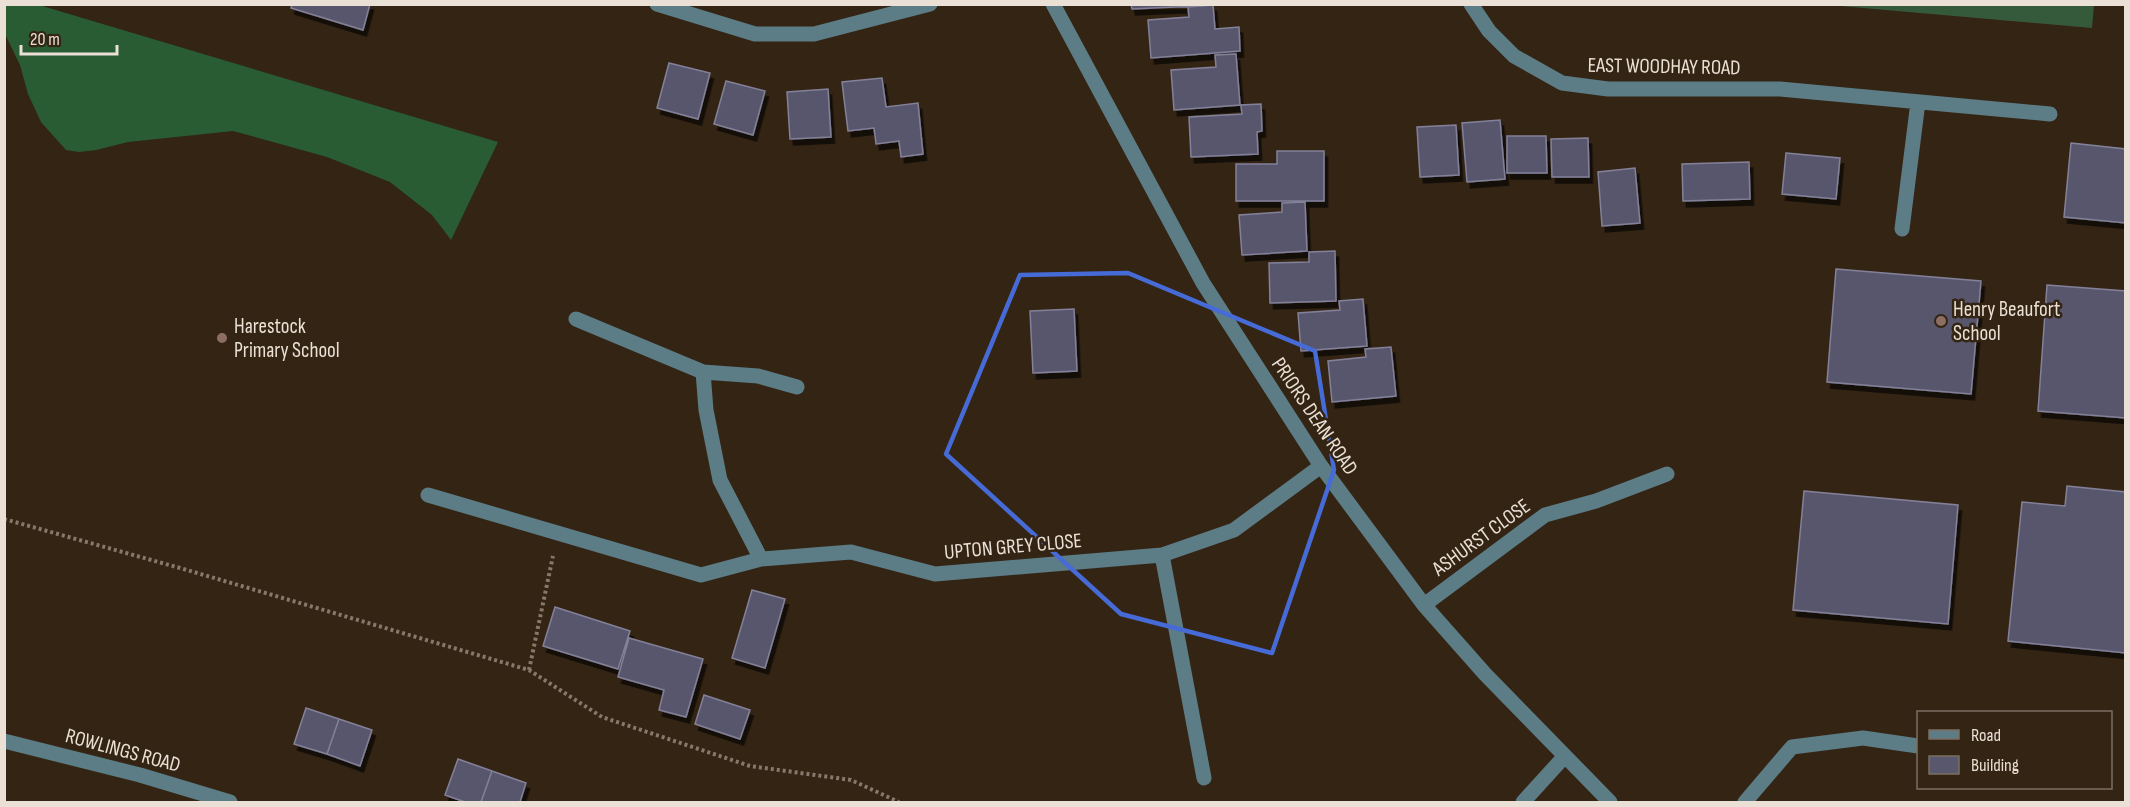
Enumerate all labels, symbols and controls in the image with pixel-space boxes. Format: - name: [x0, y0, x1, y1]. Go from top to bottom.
- scale bar: [21, 18, 117, 56]
- text: 20 m: [30, 29, 60, 50]
- street label: EAST WOODHAY ROAD: [1587, 53, 1741, 80]
- place label: Henry Beaufort School: [1953, 297, 2060, 346]
- place label: Harestock Primary School: [234, 314, 340, 363]
- marker: Henry Beaufort School: [1934, 314, 1948, 328]
- marker: Harestock Primary School: [215, 331, 229, 345]
- street label: PRIORS DEAN ROAD: [1266, 353, 1363, 480]
- street label: ASHURST CLOSE: [1427, 494, 1535, 582]
- street label: UPTON GREY CLOSE: [943, 528, 1083, 565]
- legend: [1917, 711, 2112, 789]
- street label: ROWLINGS ROAD: [63, 723, 183, 778]
- text: Road: [1971, 725, 2001, 746]
- text: Building: [1971, 755, 2019, 776]

